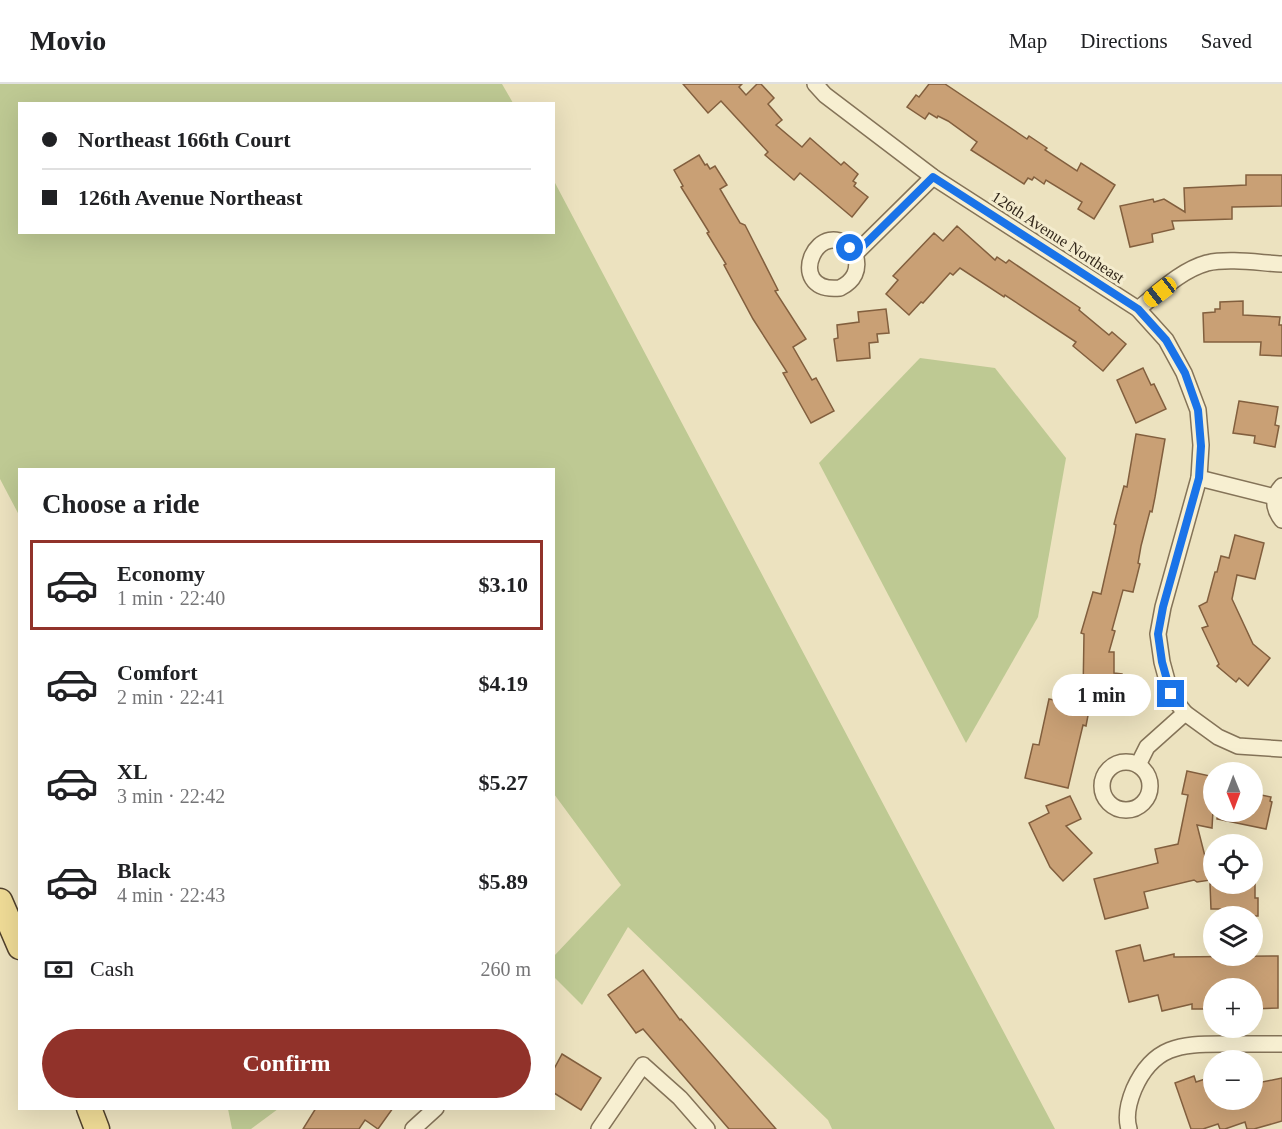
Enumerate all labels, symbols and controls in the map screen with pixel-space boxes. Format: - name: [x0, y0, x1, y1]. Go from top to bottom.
- text: Movio: [30, 25, 106, 56]
- text: Map: [1009, 29, 1047, 53]
- text: Directions: [1080, 29, 1168, 53]
- text: Saved: [1201, 29, 1252, 53]
- text: Northeast 166th Court: [78, 127, 291, 152]
- text: 126th Avenue Northeast: [78, 185, 302, 210]
- street label: 126th Avenue Northeast: [989, 188, 1128, 286]
- route start: [836, 234, 863, 261]
- car: [1140, 274, 1180, 310]
- text: Choose a ride: [42, 489, 200, 519]
- icon: car: [45, 558, 99, 612]
- text: Economy: [117, 561, 205, 586]
- text: $3.10: [479, 572, 528, 597]
- text: 1 min · 22:40: [117, 587, 225, 609]
- icon: car: [45, 657, 99, 711]
- text: Comfort: [117, 660, 198, 685]
- text: $4.19: [479, 671, 528, 696]
- callout: 1 min: [1051, 673, 1150, 715]
- route end: [1157, 680, 1184, 707]
- text: 1 min: [1077, 684, 1126, 706]
- text: 2 min · 22:41: [117, 686, 225, 708]
- icon: car: [45, 756, 99, 810]
- text: XL: [117, 759, 148, 784]
- north arrow: [1203, 762, 1263, 822]
- map controls: [1203, 762, 1263, 1110]
- text: $5.27: [479, 770, 528, 795]
- text: 3 min · 22:42: [117, 785, 225, 807]
- button: locate: [1203, 834, 1263, 894]
- icon: car: [45, 855, 99, 909]
- text: Black: [117, 858, 171, 883]
- text: $5.89: [479, 869, 528, 894]
- text: 4 min · 22:43: [117, 884, 225, 906]
- button: layers: [1203, 906, 1263, 966]
- icon: cash: [42, 953, 75, 986]
- text: Cash: [90, 956, 134, 981]
- text: 260 m: [480, 958, 531, 980]
- button: +: [1203, 978, 1263, 1038]
- button: Confirm: [42, 1029, 531, 1098]
- button: −: [1203, 1050, 1263, 1110]

